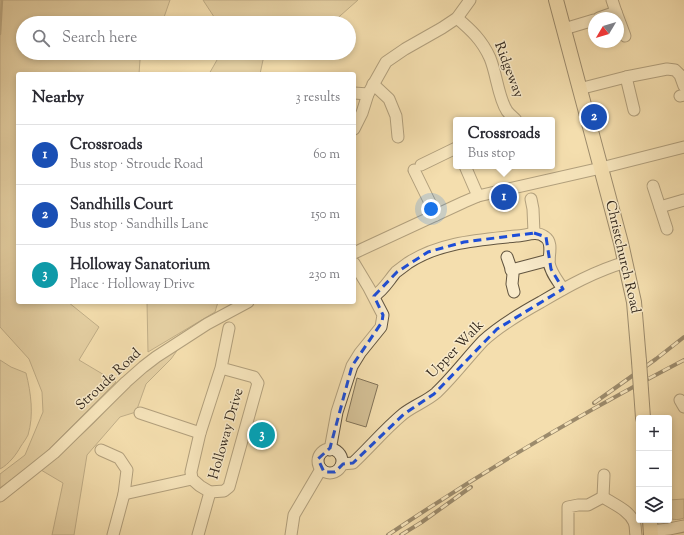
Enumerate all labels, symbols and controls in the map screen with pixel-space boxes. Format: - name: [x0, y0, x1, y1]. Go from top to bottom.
- north arrow: [588, 12, 624, 48]
- search box: [16, 16, 356, 60]
- icon: search: [30, 27, 52, 49]
- text: Search here: [62, 28, 137, 49]
- street label: Ridgeway: [488, 39, 528, 101]
- text: Nearby: [32, 86, 84, 110]
- text: 3 results: [295, 89, 340, 107]
- pin: 2: [581, 102, 607, 132]
- popup: [453, 117, 555, 169]
- text: Crossroads: [468, 124, 540, 145]
- text: Crossroads: [70, 135, 142, 156]
- text: Bus stop: [468, 145, 515, 163]
- text: 1: [43, 146, 47, 164]
- text: 60 m: [313, 146, 340, 164]
- text: Bus stop · Stroude Road: [70, 156, 203, 174]
- pin: 1: [491, 182, 517, 212]
- text: Sandhills Court: [70, 195, 173, 216]
- street label: Christchurch Road: [599, 198, 645, 316]
- your location: [421, 199, 441, 219]
- text: 2: [42, 206, 48, 224]
- text: 150 m: [311, 206, 340, 224]
- text: Bus stop · Sandhills Lane: [70, 216, 209, 234]
- text: Holloway Sanatorium: [70, 255, 210, 276]
- text: 3: [42, 266, 48, 284]
- text: 230 m: [308, 266, 340, 284]
- text: Place · Holloway Drive: [70, 276, 195, 294]
- street label: Upper Walk: [423, 316, 489, 384]
- street label: Stroude Road: [72, 344, 146, 416]
- street label: Holloway Drive: [204, 386, 250, 482]
- map controls: [636, 415, 672, 523]
- button: +: [636, 415, 672, 451]
- pin: 3: [249, 420, 275, 450]
- button: −: [636, 451, 672, 487]
- button: layers: [636, 487, 672, 523]

